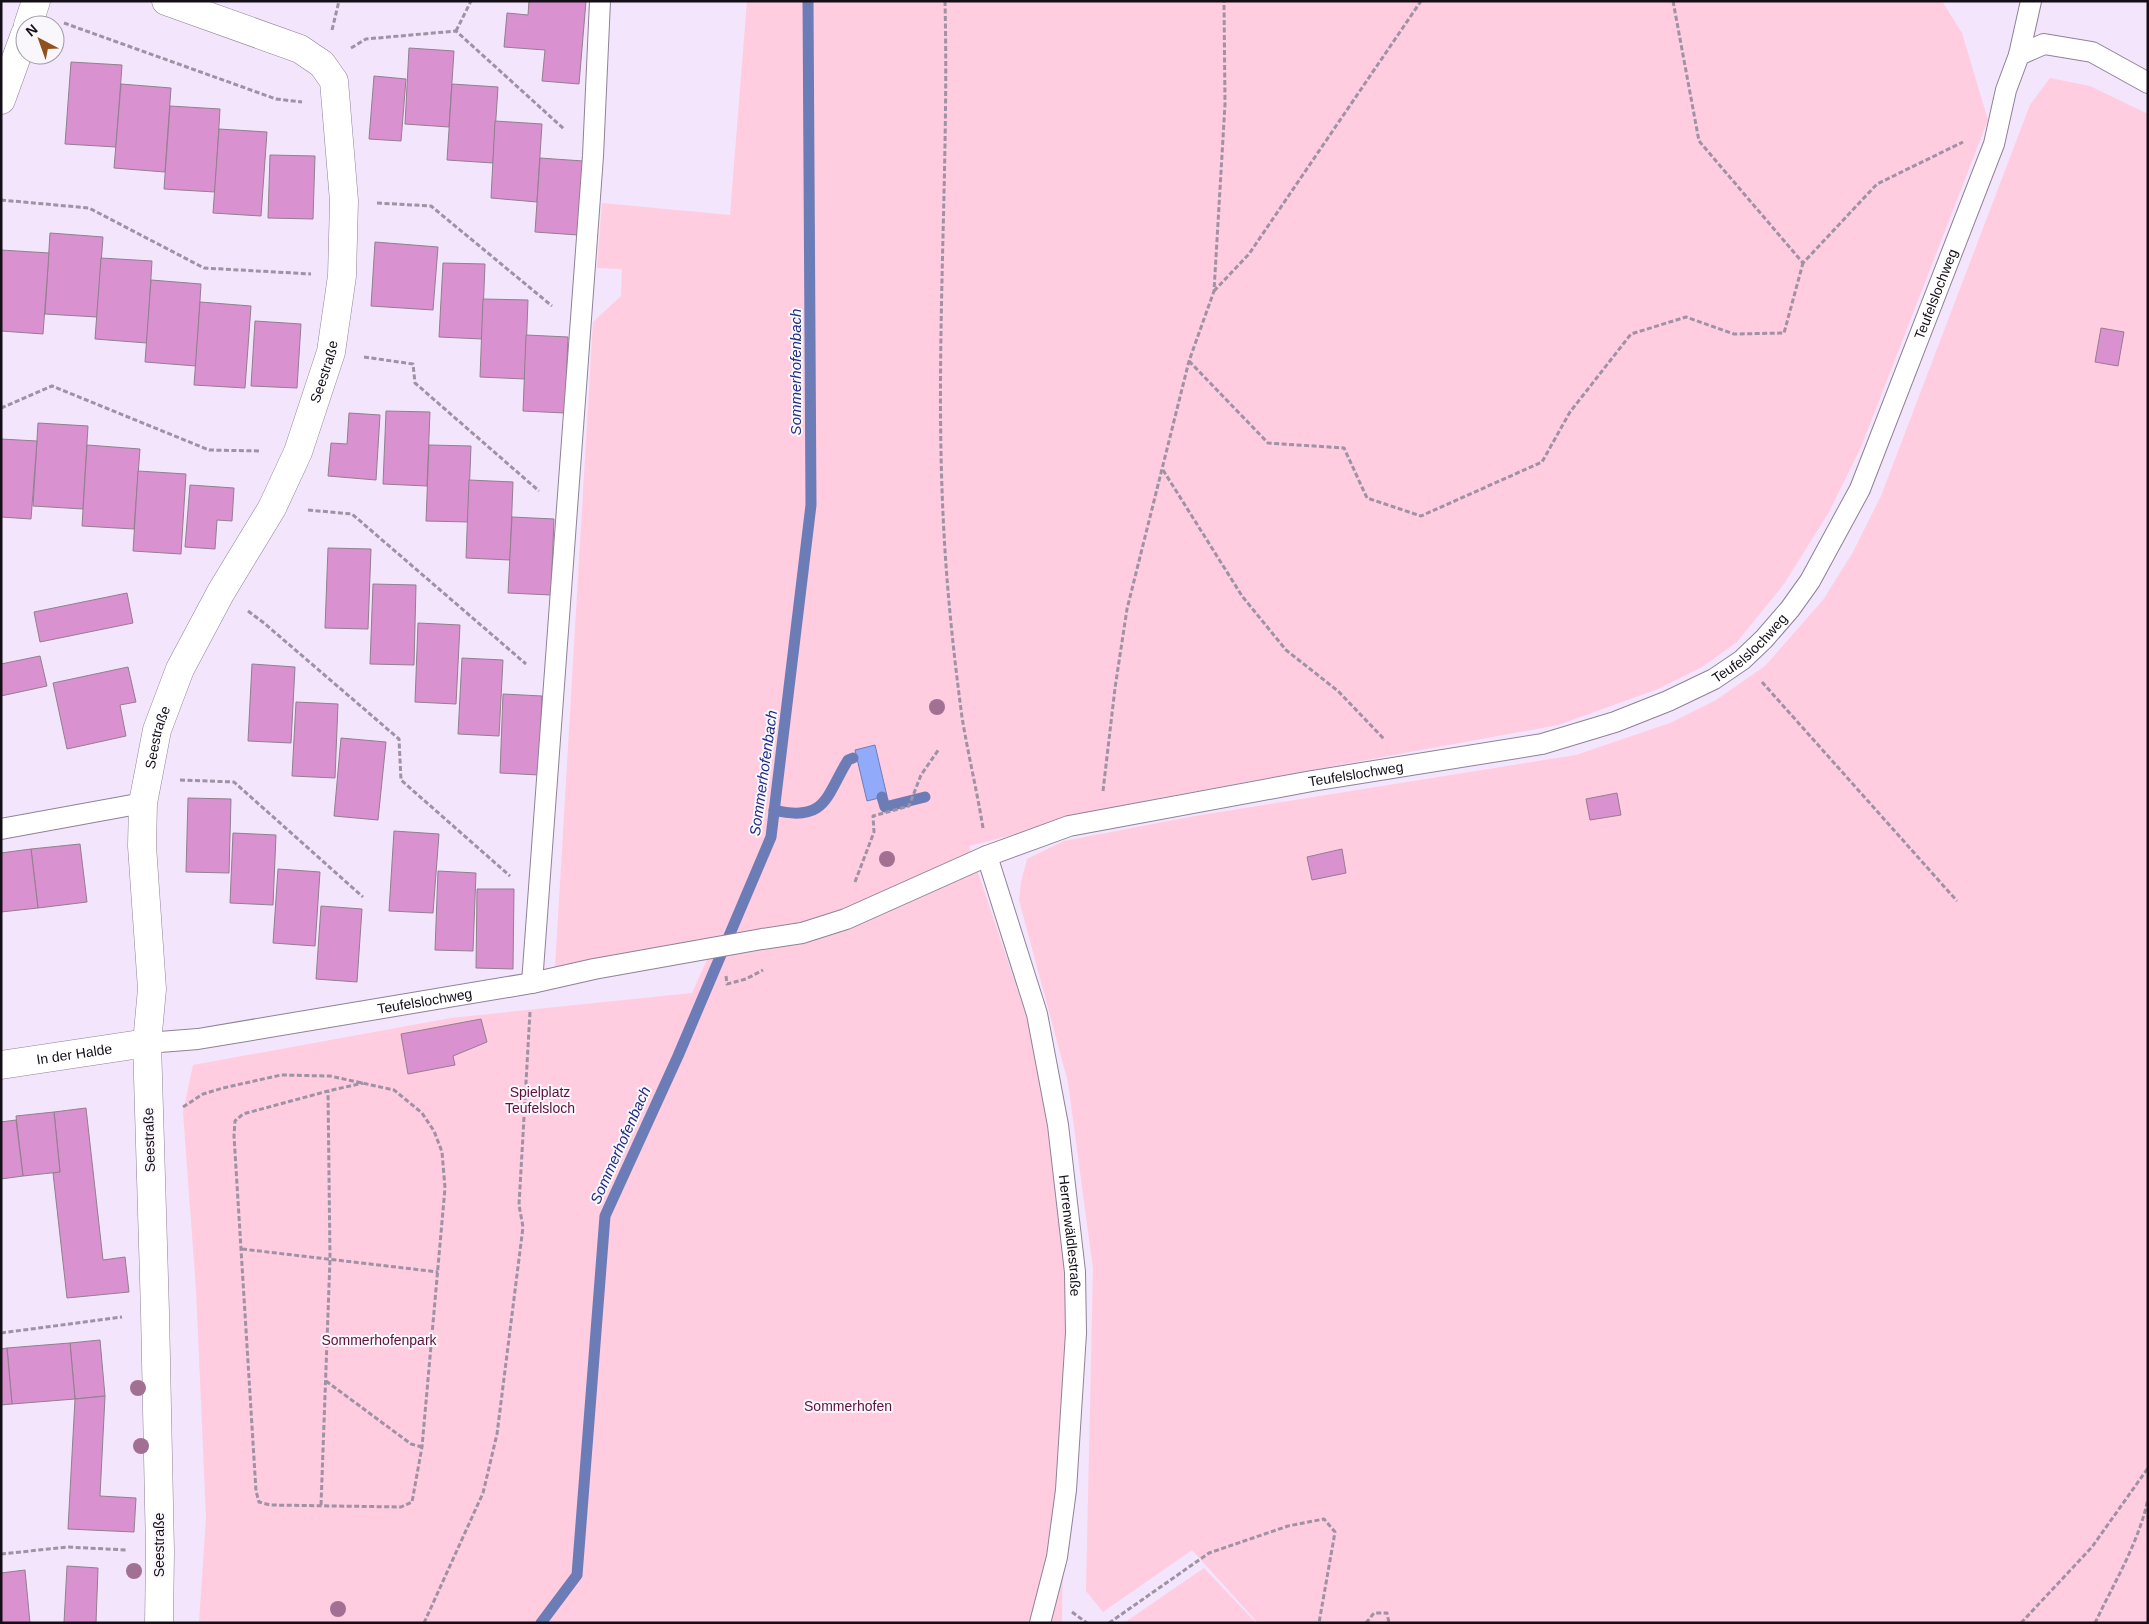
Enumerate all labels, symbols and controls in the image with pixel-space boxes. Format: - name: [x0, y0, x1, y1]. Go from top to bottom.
- north arrow: [15, 15, 65, 65]
- text: N: [22, 21, 41, 40]
- street label: Teufelslochweg: [1911, 246, 1961, 342]
- water label: Sommerhofenbach: [787, 309, 804, 435]
- street label: Seestraße: [307, 339, 341, 405]
- street label: Teufelslochweg: [1709, 610, 1790, 686]
- street label: Seestraße: [142, 703, 173, 770]
- water label: Sommerhofenbach: [746, 709, 780, 837]
- street label: Teufelslochweg: [1307, 758, 1404, 789]
- street label: Teufelslochweg: [376, 985, 473, 1017]
- street label: In der Halde: [35, 1040, 113, 1068]
- park label: Spielplatz Teufelsloch: [505, 1084, 575, 1116]
- water label: Sommerhofenbach: [586, 1084, 654, 1206]
- street label: Seestraße: [140, 1107, 158, 1173]
- street label: Herrenwäldlestraße: [1056, 1174, 1083, 1297]
- park label: Sommerhofenpark: [321, 1332, 438, 1348]
- park label: Sommerhofen: [804, 1398, 892, 1414]
- street label: Seestraße: [151, 1512, 167, 1577]

